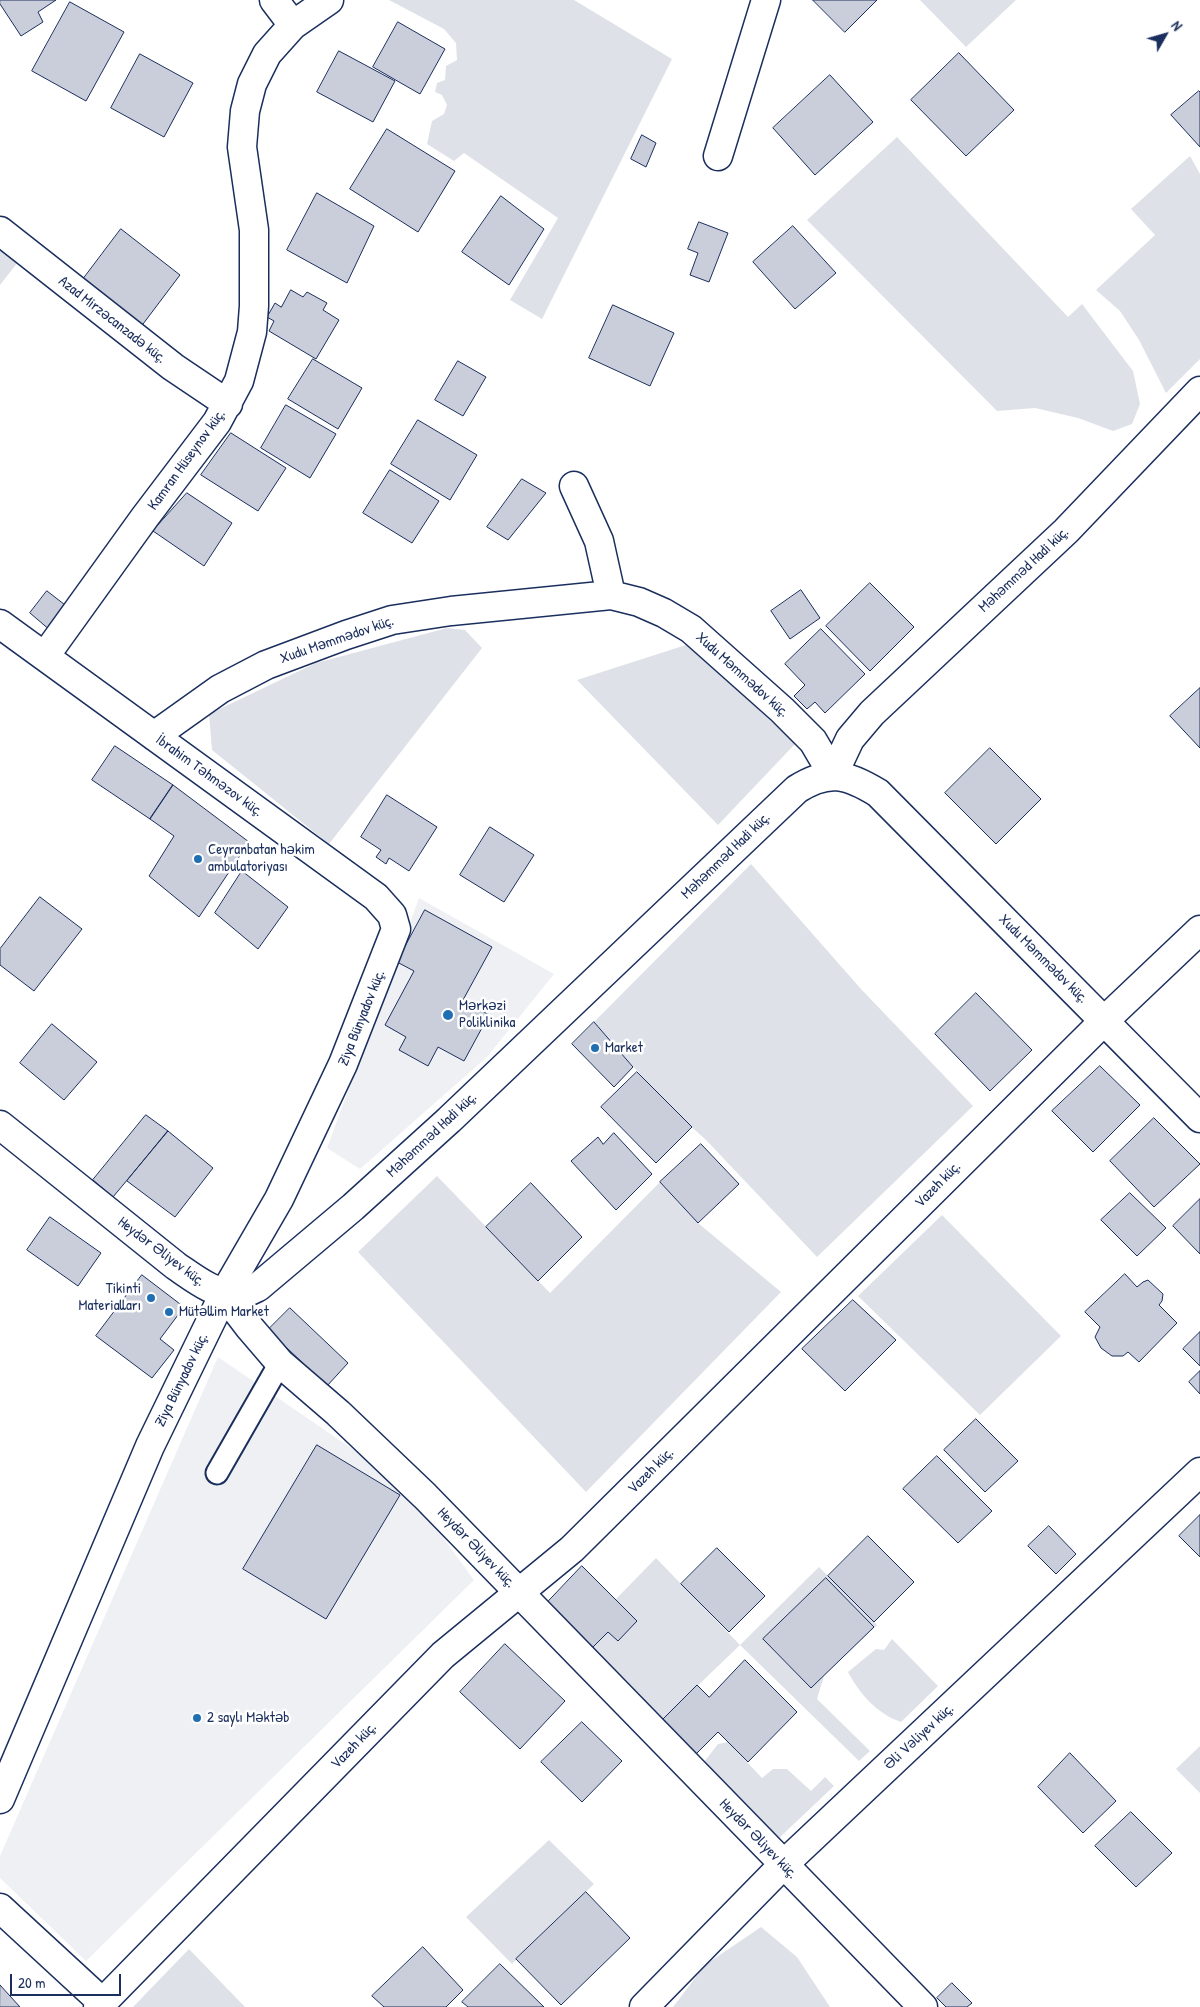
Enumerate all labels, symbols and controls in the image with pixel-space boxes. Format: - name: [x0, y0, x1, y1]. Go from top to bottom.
- north arrow: [1140, 10, 1190, 60]
- text: N: [1167, 17, 1187, 34]
- street label: Azad Mirzəcanzadə küç.: [55, 272, 169, 368]
- street label: Kamran Hüseynov küç.: [144, 406, 230, 514]
- street label: Məhəmməd Hadi küç.: [975, 524, 1073, 616]
- street label: Xudu Məmmədov küç.: [278, 612, 396, 668]
- street label: Xudu Məmmədov küç.: [692, 629, 792, 721]
- street label: İbrahim Təhməzov küç.: [152, 731, 266, 821]
- street label: Məhəmməd Hadi küç.: [678, 809, 774, 903]
- place label: Ceyranbatan həkim ambulatoriyası: [208, 841, 315, 876]
- marker: Ceyranbatan həkim ambulatoriyası: [192, 853, 204, 865]
- street label: Xudu Məmmədov küç.: [995, 911, 1091, 1007]
- street label: Ziya Bünyadov küç.: [335, 967, 389, 1069]
- place label: Mərkəzi Poliklinika: [459, 997, 515, 1032]
- marker: Mərkəzi Poliklinika: [441, 1008, 455, 1022]
- place label: Market: [605, 1039, 643, 1057]
- marker: Market: [589, 1042, 601, 1054]
- street label: Məhəmməd Hadi küç.: [383, 1089, 481, 1181]
- street label: Vazeh küç.: [911, 1158, 965, 1212]
- street label: Heydər Əliyev küç.: [114, 1213, 208, 1291]
- place label: Tikinti Materialları: [79, 1280, 141, 1315]
- marker: Tikinti Materialları: [145, 1292, 157, 1304]
- place label: Mütəllim Market: [179, 1303, 269, 1321]
- marker: Mütəllim Market: [163, 1306, 175, 1318]
- street label: Ziya Bünyadov küç.: [152, 1330, 212, 1430]
- street label: Vazeh küç.: [624, 1444, 678, 1498]
- street label: Heydər Əliyev küç.: [433, 1504, 519, 1592]
- street label: Əli Vəliyev küç.: [880, 1700, 958, 1774]
- place label: 2 saylı Məktəb: [207, 1709, 289, 1727]
- marker: 2 saylı Məktəb: [191, 1712, 203, 1724]
- street label: Vazeh küç.: [327, 1719, 381, 1773]
- street label: Heydər Əliyev küç.: [715, 1795, 801, 1883]
- scale bar: [12, 1964, 124, 1996]
- text: 20 m: [18, 1972, 45, 1993]

